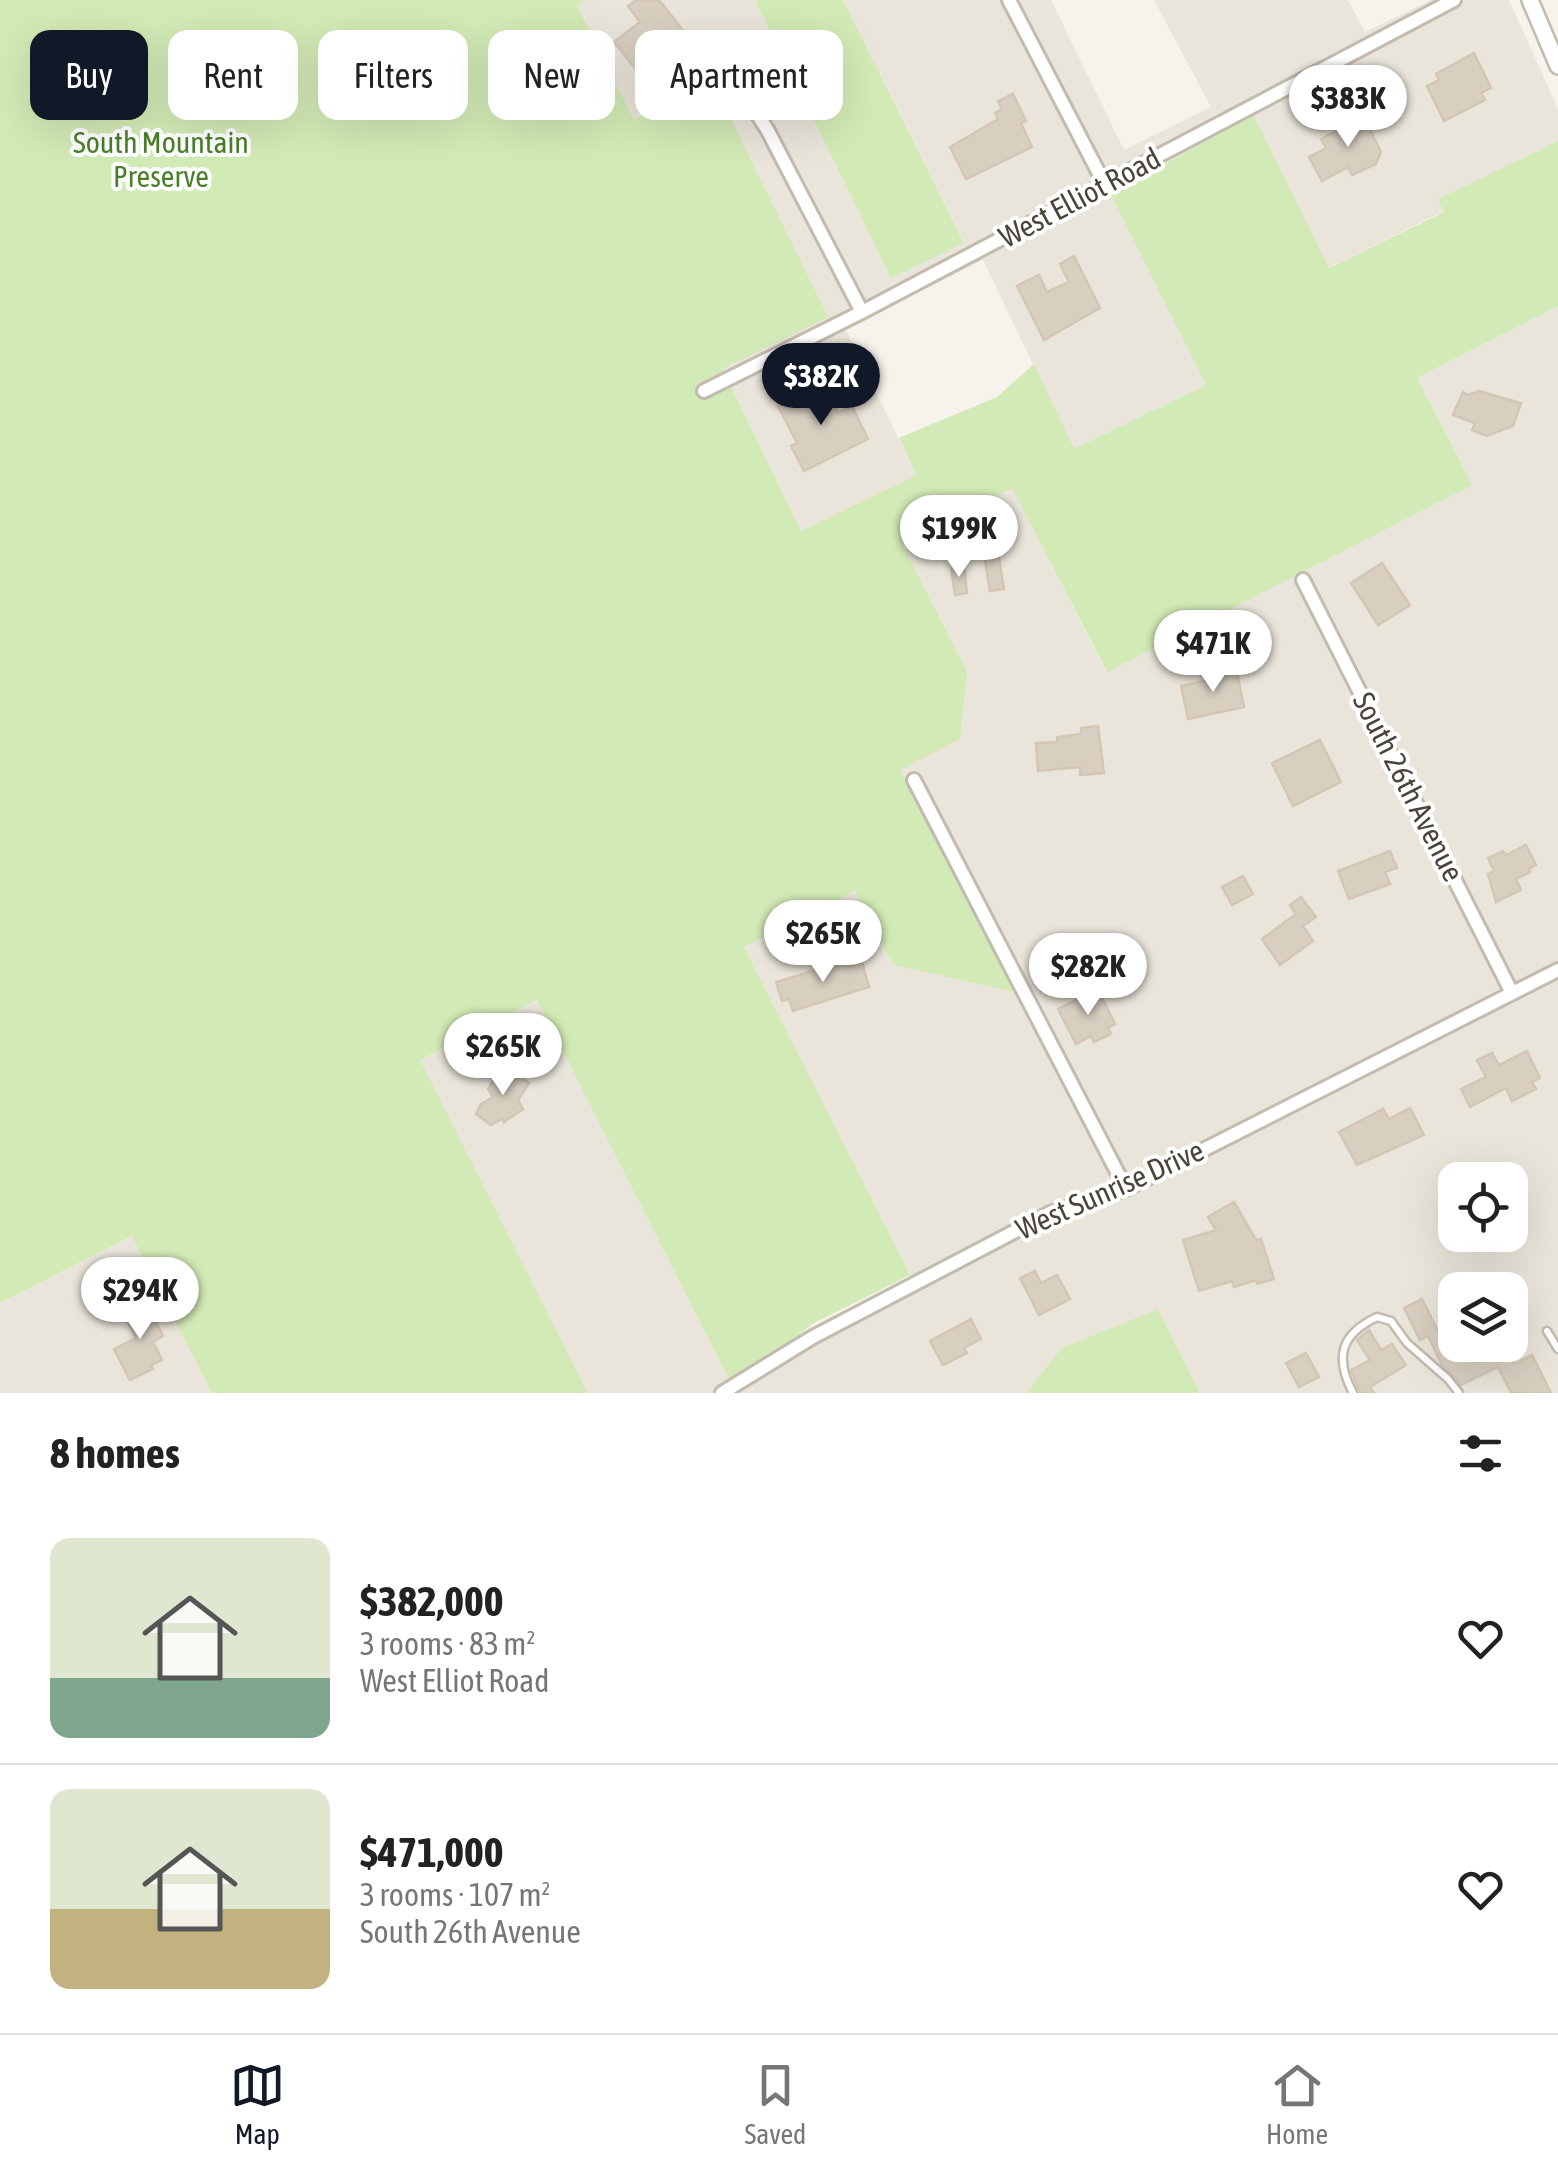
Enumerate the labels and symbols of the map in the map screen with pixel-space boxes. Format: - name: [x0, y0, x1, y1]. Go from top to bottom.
- pin: $383K: [1278, 65, 1418, 150]
- park label: South Mountain Preserve: [73, 125, 249, 193]
- street label: West Elliot Road: [993, 140, 1166, 254]
- pin: $382K: [751, 343, 891, 428]
- pin: $199K: [889, 495, 1029, 580]
- pin: $471K: [1143, 610, 1283, 695]
- street label: South 26th Avenue: [1347, 687, 1471, 886]
- pin: $265K: [753, 900, 893, 985]
- pin: $282K: [1018, 933, 1158, 1018]
- pin: $265K: [433, 1013, 573, 1098]
- street label: West Sunrise Drive: [1011, 1133, 1209, 1246]
- pin: $294K: [70, 1257, 210, 1342]

